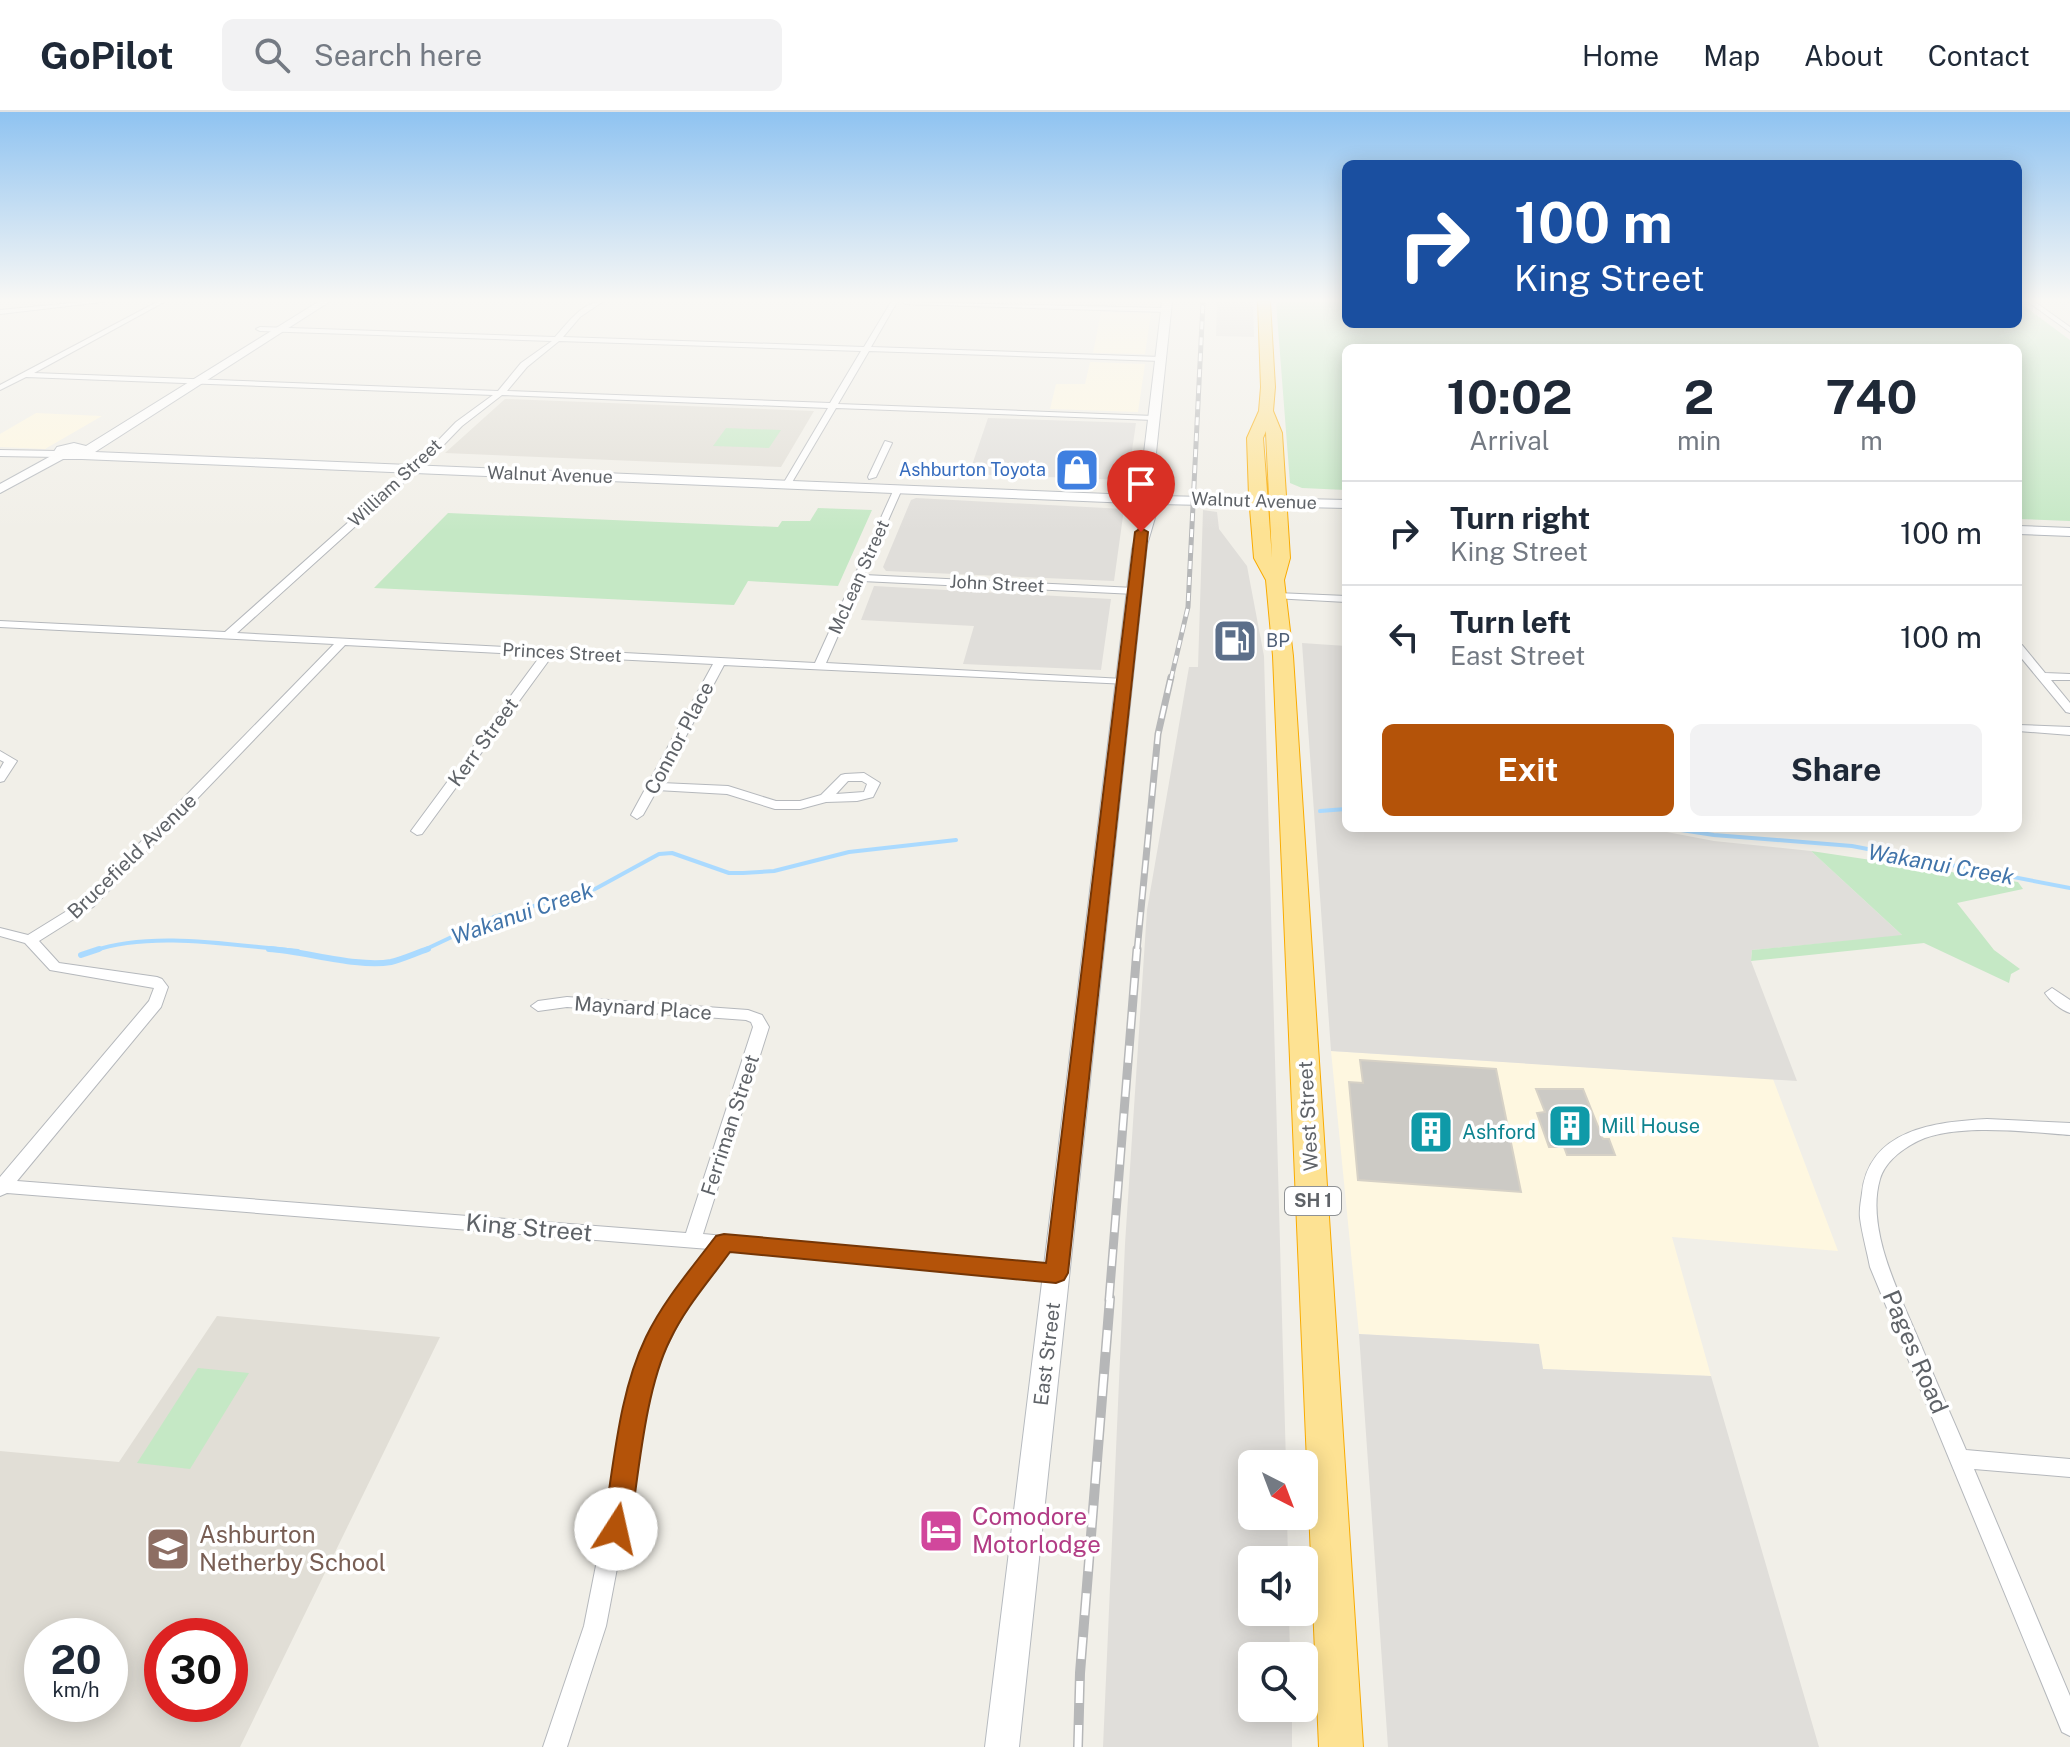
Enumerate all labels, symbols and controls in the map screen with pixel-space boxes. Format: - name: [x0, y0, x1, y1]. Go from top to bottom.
- search box: [222, 19, 782, 91]
- text: GoPilot: [40, 33, 174, 78]
- icon: search: [250, 33, 294, 77]
- text: Search here: [314, 37, 482, 73]
- text: Home: [1582, 39, 1659, 72]
- text: Map: [1703, 39, 1760, 72]
- text: About: [1804, 39, 1884, 72]
- text: Contact: [1928, 39, 2030, 72]
- text: 100 m: [1514, 190, 1673, 256]
- icon: right: [1382, 192, 1486, 296]
- text: King Street: [1514, 257, 1705, 299]
- text: 10:02: [1447, 368, 1572, 425]
- text: 2: [1684, 368, 1714, 425]
- text: 740: [1826, 368, 1917, 425]
- text: Arrival: [1469, 425, 1550, 456]
- text: min: [1677, 425, 1721, 456]
- text: m: [1860, 425, 1883, 456]
- street label: William Street: [344, 434, 445, 531]
- shop icon: Ashburton Toyota: [1053, 446, 1101, 494]
- pin: [1107, 450, 1175, 532]
- place label: Ashburton Toyota: [899, 459, 1046, 480]
- street label: Walnut Avenue: [487, 462, 613, 487]
- icon: arrive: [1119, 462, 1163, 506]
- street label: Walnut Avenue: [1191, 488, 1317, 513]
- text: Turn right: [1450, 500, 1590, 536]
- icon: right: [1382, 511, 1426, 555]
- text: 100 m: [1900, 515, 1982, 551]
- street label: McLean Street: [824, 516, 893, 637]
- text: King Street: [1450, 536, 1588, 567]
- street label: John Street: [949, 571, 1045, 596]
- text: Turn left: [1450, 604, 1571, 640]
- icon: left: [1382, 615, 1426, 659]
- fuel station icon: BP: [1211, 617, 1259, 665]
- text: 100 m: [1900, 619, 1982, 655]
- place label: BP: [1266, 630, 1290, 651]
- street label: Princes Street: [502, 639, 622, 666]
- text: East Street: [1450, 640, 1585, 671]
- street label: Connor Place: [639, 678, 719, 798]
- street label: Kerr Street: [443, 693, 523, 791]
- button: Exit: [1382, 724, 1674, 816]
- button: Share: [1690, 724, 1982, 816]
- street label: Brucefield Avenue: [63, 788, 201, 924]
- water label: Wakanui Creek: [1866, 838, 2016, 890]
- water label: Wakanui Creek: [448, 877, 596, 949]
- street label: Maynard Place: [573, 991, 713, 1025]
- street label: Ferriman Street: [696, 1051, 764, 1199]
- street label: West Street: [1293, 1060, 1323, 1172]
- building icon: Mill House: [1546, 1102, 1594, 1150]
- building icon: Ashford: [1407, 1108, 1455, 1156]
- place label: Mill House: [1601, 1114, 1700, 1138]
- place label: Ashford: [1462, 1120, 1536, 1144]
- road number: SH 1: [1285, 1187, 1341, 1215]
- street label: King Street: [465, 1208, 594, 1246]
- street label: Pages Road: [1877, 1286, 1954, 1417]
- street label: East Street: [1029, 1301, 1065, 1407]
- north arrow: [1238, 1450, 1318, 1530]
- map controls: [1238, 1450, 1318, 1722]
- position arrow: [574, 1487, 658, 1571]
- place label: Comodore Motorlodge: [972, 1502, 1101, 1558]
- hotel icon: Comodore Motorlodge: [917, 1507, 965, 1555]
- place label: Ashburton Netherby School: [199, 1520, 386, 1576]
- school or university icon: Ashburton Netherby School: [144, 1525, 192, 1573]
- button: sound: [1238, 1546, 1318, 1626]
- speed limit sign: 30: [144, 1618, 248, 1722]
- text: 20: [50, 1636, 102, 1683]
- button: search: [1238, 1642, 1318, 1722]
- text: km/h: [52, 1678, 100, 1702]

